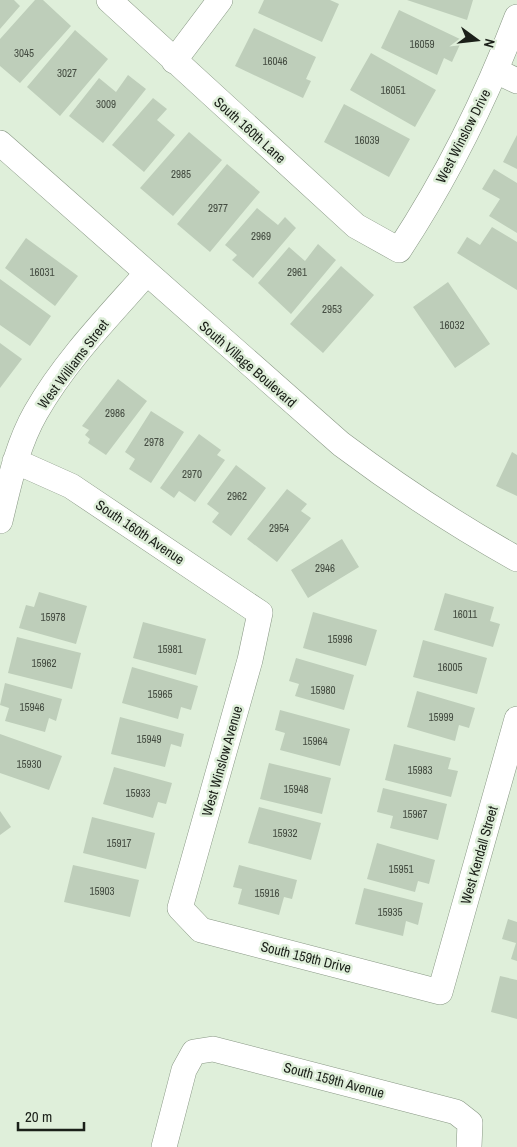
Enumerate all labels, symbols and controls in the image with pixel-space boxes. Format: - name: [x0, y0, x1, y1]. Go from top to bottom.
- north arrow: [452, 15, 502, 65]
- house number: 16059: [409, 37, 435, 51]
- text: N: [480, 37, 499, 50]
- house number: 3045: [14, 46, 34, 60]
- house number: 16046: [262, 54, 288, 68]
- house number: 3027: [57, 66, 77, 80]
- house number: 16051: [380, 83, 406, 97]
- street label: West Winslow Drive: [432, 86, 494, 186]
- street label: South 160th Lane: [210, 93, 290, 167]
- house number: 3009: [96, 97, 116, 111]
- house number: 16039: [354, 133, 380, 147]
- house number: 2985: [171, 167, 191, 181]
- house number: 2977: [208, 201, 228, 215]
- house number: 2969: [251, 229, 271, 243]
- house number: 16031: [29, 265, 55, 279]
- house number: 2961: [287, 265, 307, 279]
- house number: 2953: [322, 302, 342, 316]
- street label: West Williams Street: [34, 316, 112, 412]
- street label: South Village Boulevard: [196, 317, 300, 411]
- house number: 16032: [439, 318, 465, 332]
- house number: 2986: [105, 406, 125, 420]
- house number: 2978: [144, 435, 164, 449]
- house number: 2970: [182, 467, 202, 481]
- house number: 2962: [227, 489, 247, 503]
- street label: South 160th Avenue: [92, 496, 188, 568]
- house number: 2954: [269, 521, 289, 535]
- house number: 2946: [315, 561, 335, 575]
- house number: 16011: [453, 607, 477, 621]
- house number: 15978: [40, 610, 66, 624]
- house number: 15996: [327, 632, 353, 646]
- house number: 15981: [157, 642, 183, 656]
- house number: 15962: [31, 656, 57, 670]
- house number: 16005: [437, 660, 463, 674]
- house number: 15980: [310, 683, 336, 697]
- house number: 15965: [147, 687, 173, 701]
- house number: 15946: [19, 700, 45, 714]
- street label: West Winslow Avenue: [198, 704, 246, 818]
- house number: 15999: [428, 710, 454, 724]
- house number: 15949: [136, 732, 162, 746]
- house number: 15964: [302, 734, 328, 748]
- house number: 15930: [16, 757, 42, 771]
- house number: 15983: [407, 763, 433, 777]
- house number: 15948: [283, 782, 309, 796]
- house number: 15933: [125, 786, 151, 800]
- street label: West Kendall Street: [456, 804, 502, 906]
- house number: 15967: [402, 807, 428, 821]
- house number: 15932: [272, 826, 298, 840]
- house number: 15917: [106, 836, 132, 850]
- house number: 15951: [388, 862, 414, 876]
- house number: 15903: [89, 884, 115, 898]
- house number: 15916: [254, 886, 280, 900]
- house number: 15935: [377, 905, 403, 919]
- street label: South 159th Drive: [259, 937, 353, 977]
- street label: South 159th Avenue: [282, 1058, 386, 1102]
- scale bar: [18, 1100, 84, 1132]
- text: 20 m: [25, 1106, 52, 1127]

